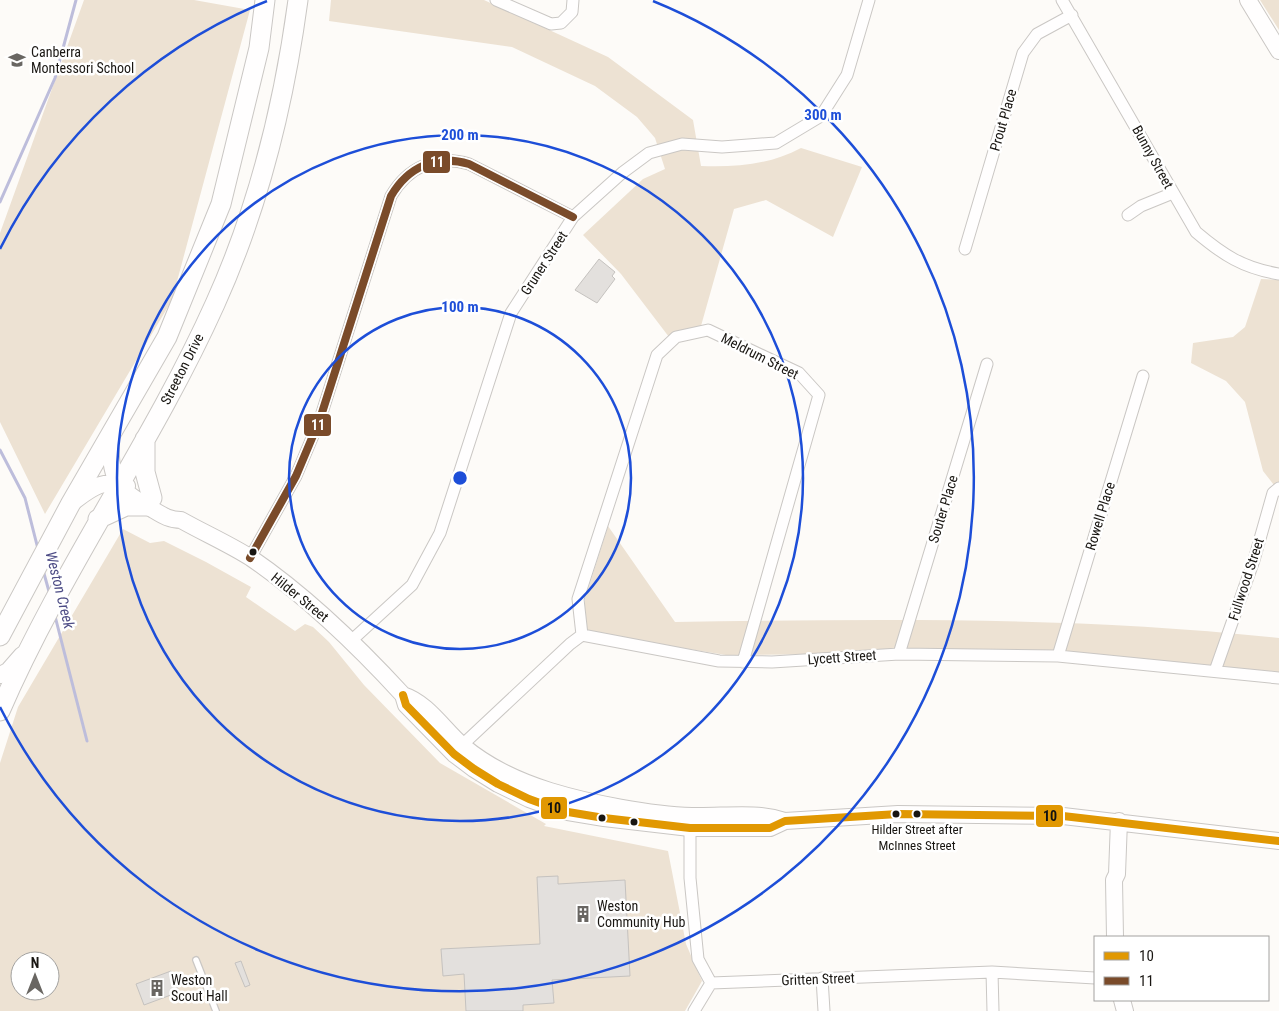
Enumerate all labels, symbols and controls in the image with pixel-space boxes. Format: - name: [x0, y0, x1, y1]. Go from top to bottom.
- place label: Canberra Montessori School: [31, 44, 134, 76]
- school or university icon: Canberra Montessori School: [7, 50, 27, 70]
- street label: Prout Place: [987, 87, 1020, 153]
- text: 300 m: [804, 106, 842, 124]
- street label: Bunny Street: [1129, 123, 1177, 191]
- text: 200 m: [441, 126, 479, 144]
- line badge: 11: [422, 150, 451, 174]
- text: 11: [430, 154, 444, 170]
- street label: Gruner Street: [517, 228, 571, 298]
- text: 100 m: [441, 298, 479, 316]
- street label: Streeton Drive: [157, 330, 207, 407]
- street label: Meldrum Street: [719, 330, 801, 382]
- line badge: 11: [303, 413, 332, 437]
- text: 11: [311, 417, 325, 433]
- centre of rings: [451, 469, 469, 487]
- street label: Souter Place: [925, 473, 961, 545]
- street label: Rowell Place: [1082, 480, 1118, 552]
- street label: Fullwood Street: [1225, 536, 1267, 622]
- unlabelled marker: [248, 547, 258, 557]
- water label: Weston Creek: [42, 550, 78, 631]
- street label: Hilder Street: [268, 569, 332, 625]
- street label: Lycett Street: [807, 647, 877, 667]
- line badge: 10: [540, 796, 568, 820]
- text: 10: [547, 800, 561, 816]
- line badge: 10: [1035, 804, 1064, 828]
- text: 10: [1043, 808, 1057, 824]
- unlabelled marker: [891, 809, 901, 819]
- marker: Hilder Street after McInnes Street: [912, 809, 922, 819]
- unlabelled marker: [597, 813, 607, 823]
- unlabelled marker: [629, 817, 639, 827]
- place label: Hilder Street after McInnes Street: [871, 822, 963, 853]
- place label: Weston Community Hub: [597, 898, 685, 930]
- building icon: Weston Community Hub: [573, 904, 593, 924]
- legend: [1094, 936, 1269, 1001]
- text: 10: [1139, 947, 1154, 965]
- north arrow: [10, 951, 60, 1001]
- text: N: [31, 955, 39, 971]
- street label: Gritten Street: [781, 970, 855, 988]
- place label: Weston Scout Hall: [171, 972, 228, 1004]
- text: 11: [1139, 972, 1154, 990]
- building icon: Weston Scout Hall: [147, 978, 167, 998]

